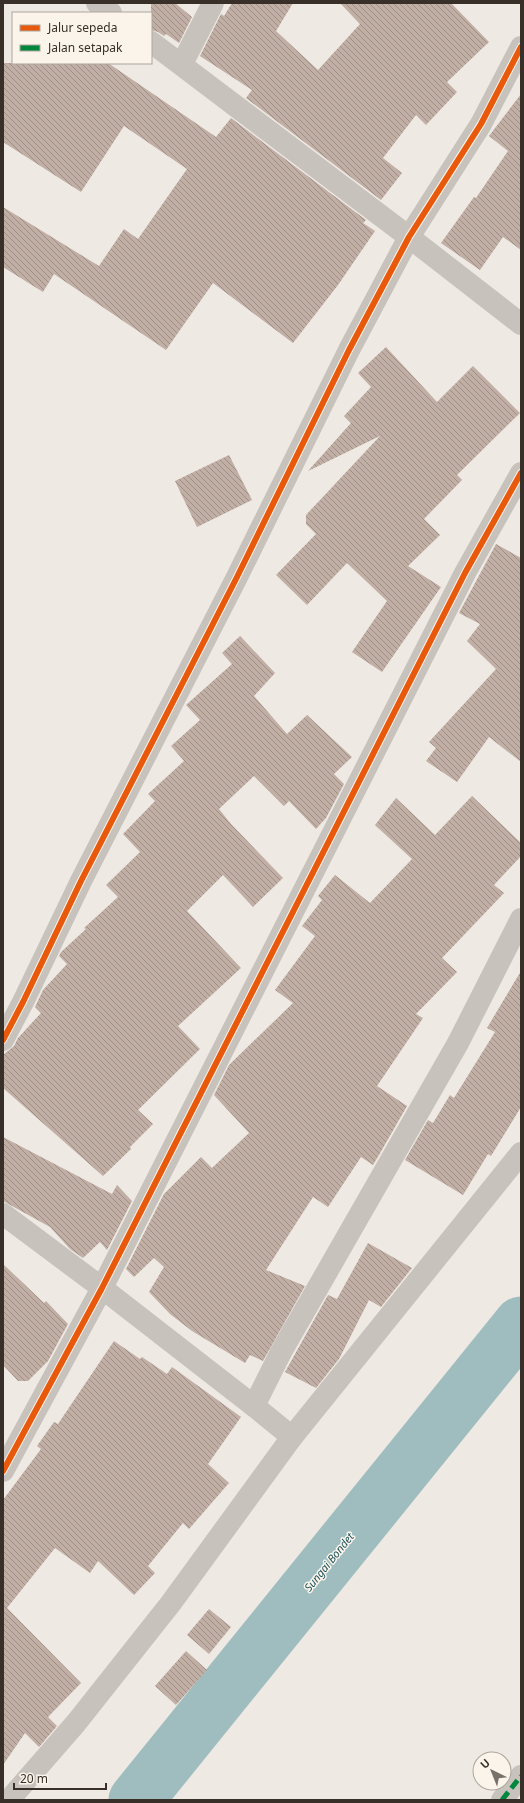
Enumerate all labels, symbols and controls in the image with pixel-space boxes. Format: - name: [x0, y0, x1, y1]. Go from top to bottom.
- legend: [12, 12, 152, 64]
- text: Jalur sepeda: [47, 19, 117, 36]
- text: Jalan setapak: [47, 39, 123, 56]
- water label: Sungai Bondet: [300, 1529, 357, 1594]
- north arrow: [472, 1751, 512, 1791]
- text: U: [477, 1755, 493, 1772]
- scale bar: [14, 1765, 106, 1791]
- text: 20 m: [20, 1770, 48, 1787]

